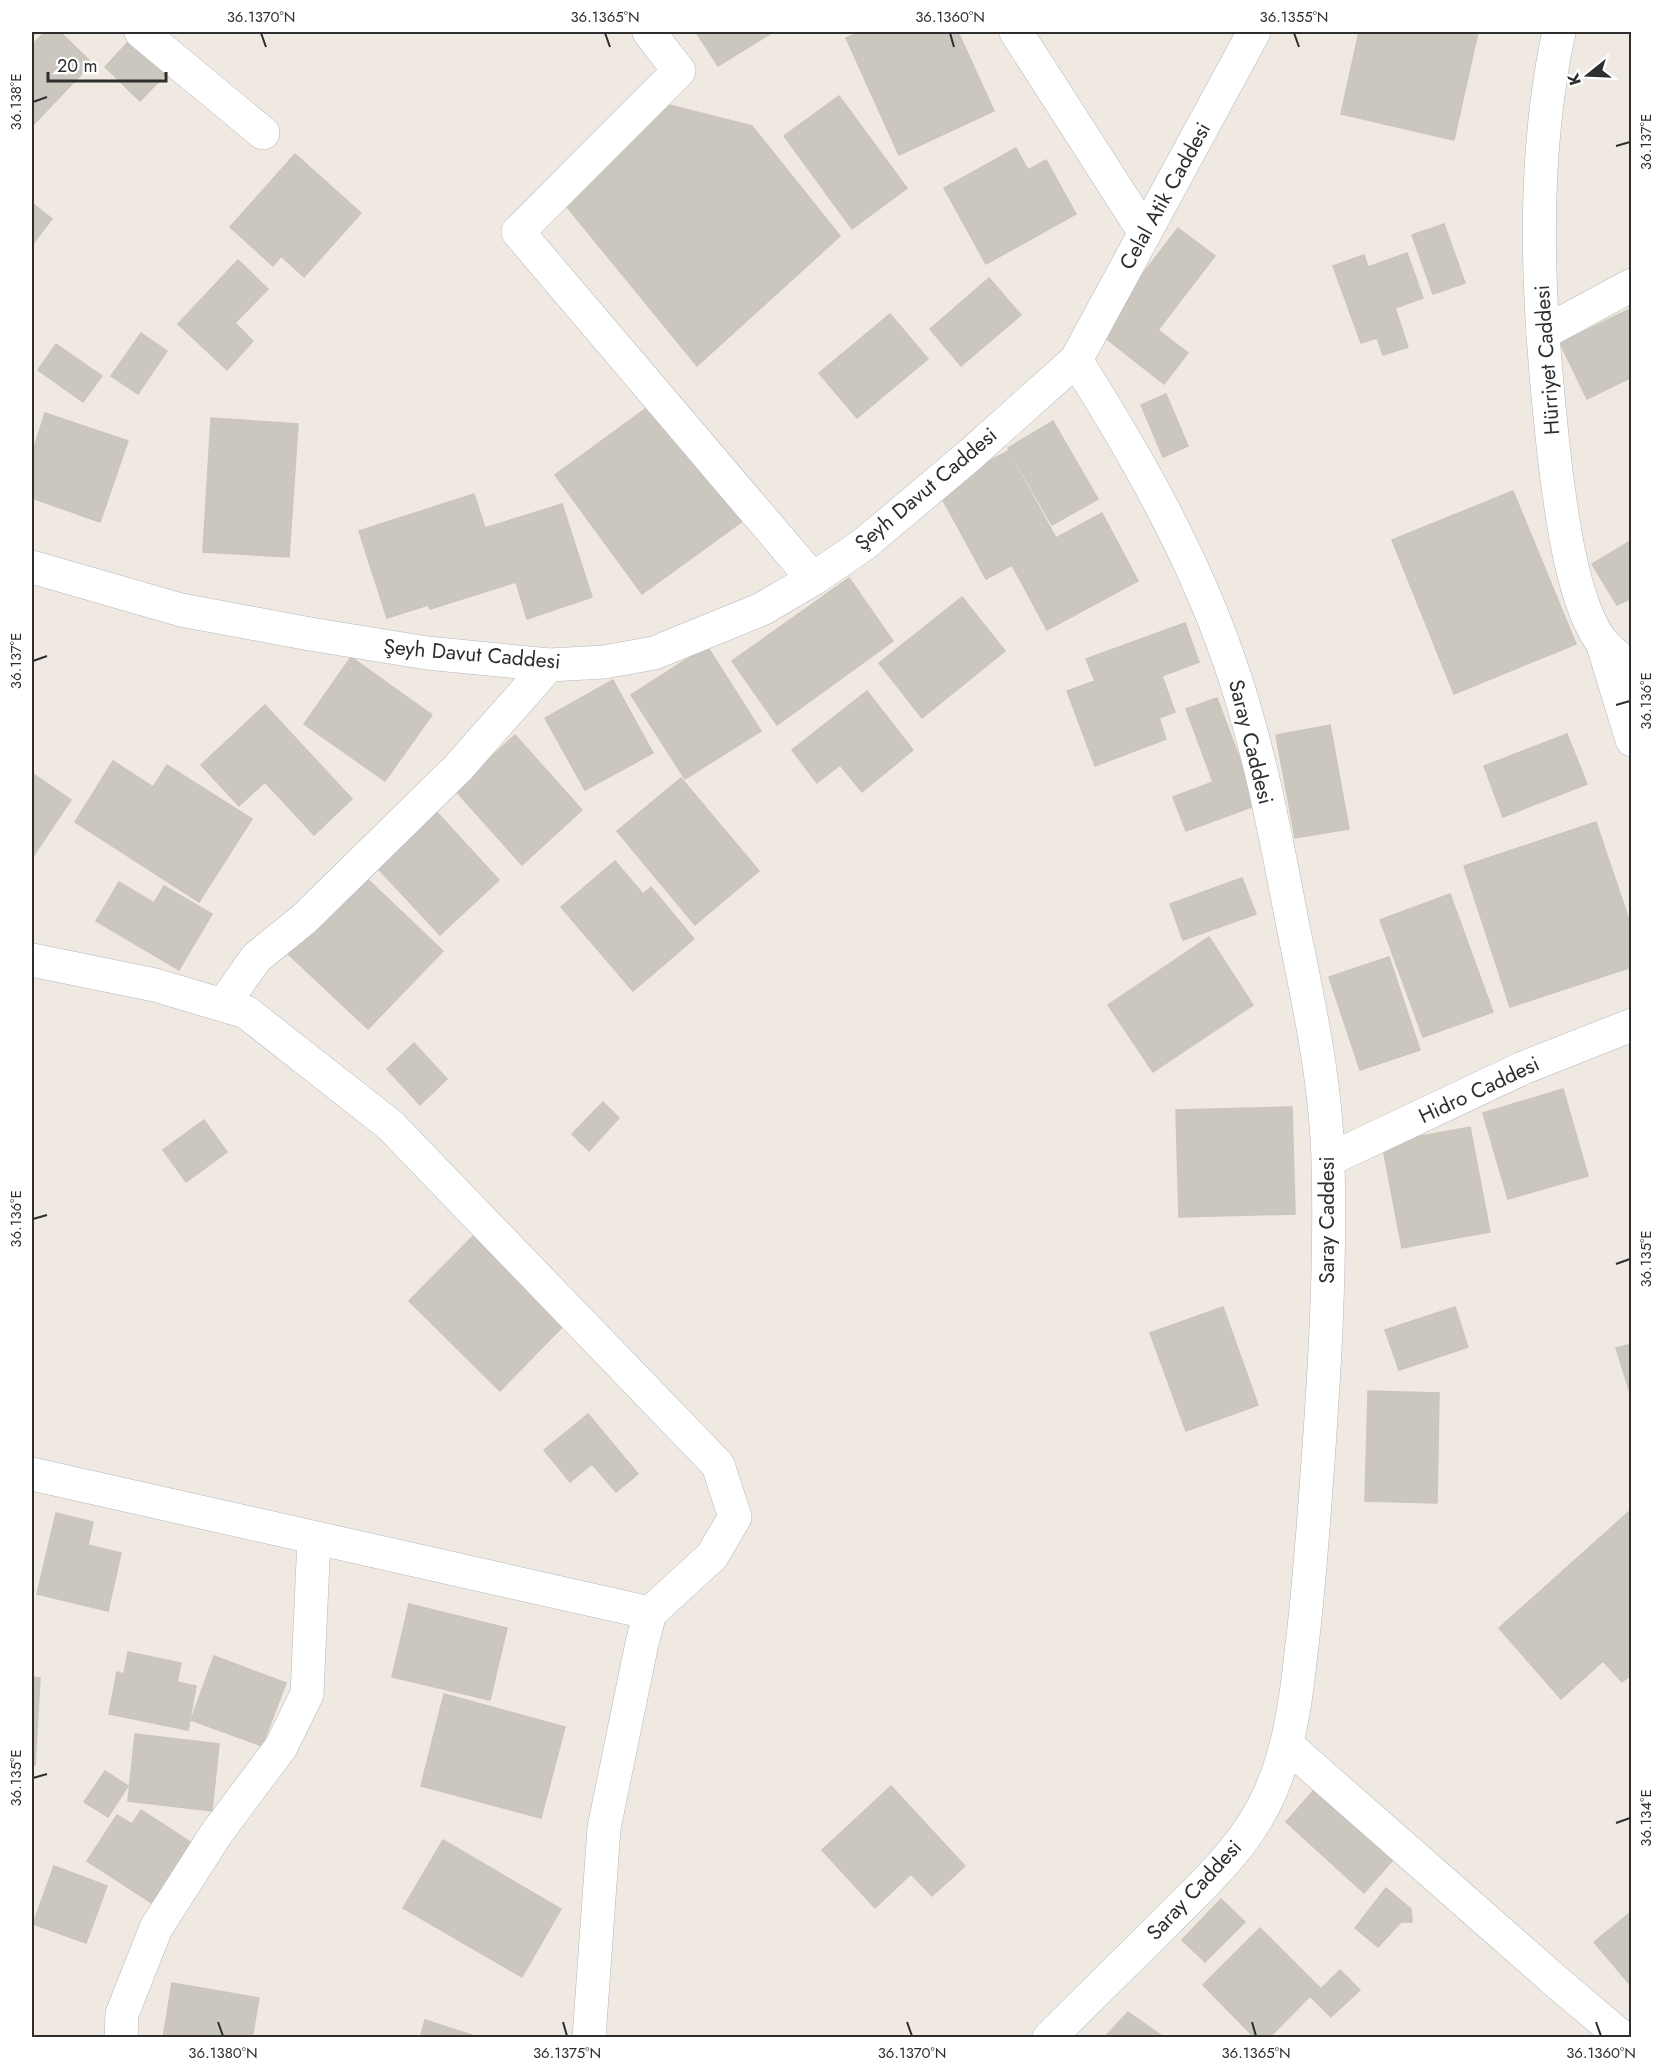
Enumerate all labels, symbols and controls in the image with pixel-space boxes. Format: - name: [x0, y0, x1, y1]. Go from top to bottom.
- text: 36.1370°N: [227, 6, 295, 28]
- text: 36.1365°N: [570, 6, 640, 28]
- text: 36.1360°N: [915, 6, 985, 28]
- text: 36.1355°N: [1260, 6, 1329, 28]
- scale bar: [48, 45, 166, 83]
- north arrow: [1558, 45, 1618, 105]
- text: 20 m: [57, 53, 97, 79]
- text: K: [1561, 70, 1587, 88]
- text: 36.138°E: [5, 74, 27, 130]
- text: 36.137°E: [1635, 114, 1657, 170]
- street label: Celal Atik Caddesi: [1112, 117, 1218, 275]
- street label: Hürriyet Caddesi: [1527, 284, 1567, 436]
- street label: Şeyh Davut Caddesi: [848, 420, 1004, 558]
- street label: Şeyh Davut Caddesi: [382, 631, 562, 677]
- text: 36.137°E: [5, 633, 27, 689]
- text: 36.136°E: [1635, 672, 1657, 730]
- street label: Saray Caddesi: [1221, 677, 1281, 807]
- street label: Hidro Caddesi: [1414, 1049, 1544, 1131]
- street label: Saray Caddesi: [1312, 1156, 1342, 1284]
- text: 36.136°E: [5, 1190, 27, 1248]
- text: 36.135°E: [1635, 1230, 1657, 1288]
- text: 36.135°E: [5, 1749, 27, 1807]
- text: 36.134°E: [1635, 1789, 1657, 1847]
- street label: Saray Caddesi: [1140, 1833, 1248, 1947]
- text: 36.1380°N: [188, 2042, 258, 2064]
- text: 36.1375°N: [533, 2042, 601, 2064]
- text: 36.1370°N: [878, 2042, 946, 2064]
- text: 36.1365°N: [1221, 2042, 1291, 2064]
- text: 36.1360°N: [1566, 2042, 1636, 2064]

